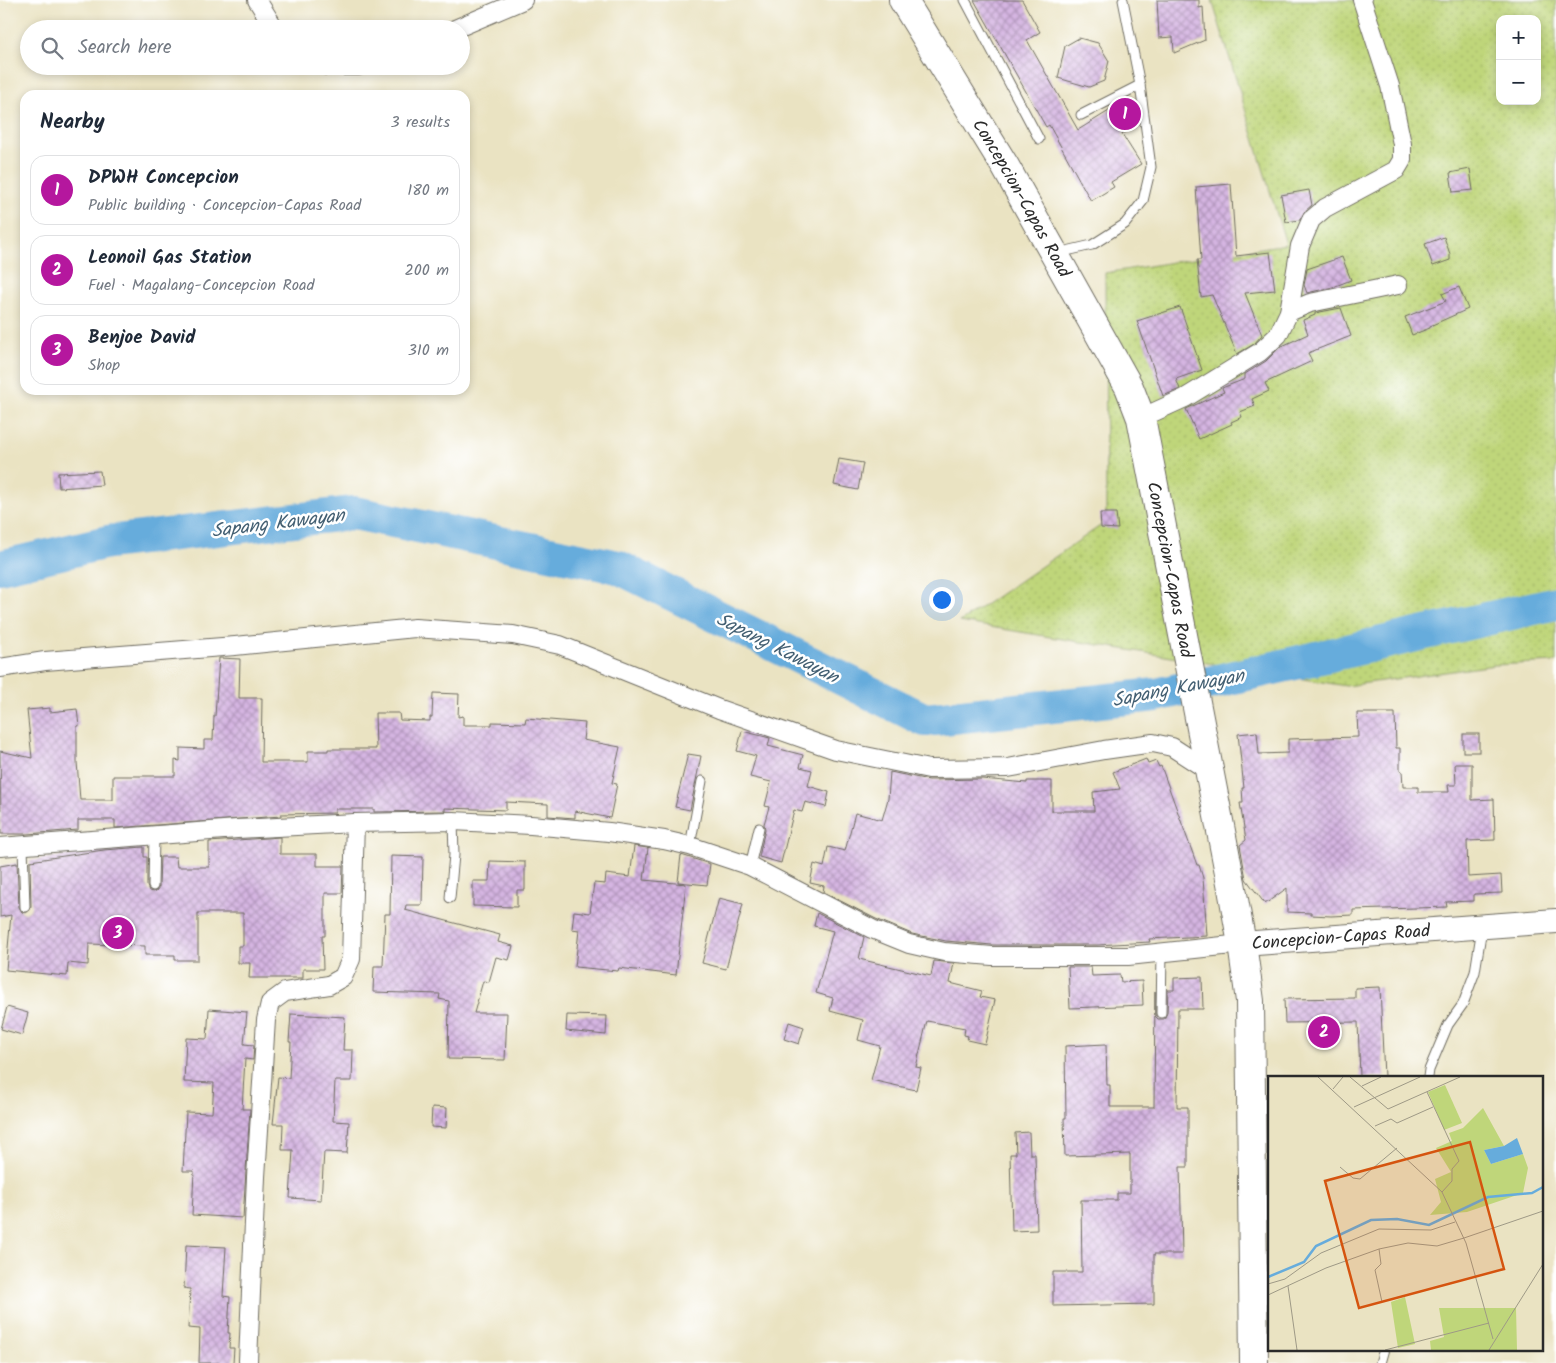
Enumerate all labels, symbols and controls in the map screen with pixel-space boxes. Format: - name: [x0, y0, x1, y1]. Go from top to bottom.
- map controls: [1496, 15, 1541, 105]
- button: +: [1496, 15, 1541, 60]
- search box: [20, 20, 470, 75]
- text: Search here: [78, 33, 172, 63]
- icon: search: [38, 34, 66, 62]
- button: −: [1496, 60, 1541, 105]
- pin: 1: [1109, 95, 1141, 133]
- text: Nearby: [40, 106, 105, 139]
- text: 3 results: [391, 110, 450, 135]
- street label: Concepcion-Capas Road: [963, 114, 1078, 284]
- text: DPWH Concepcion: [88, 163, 239, 193]
- text: 1: [55, 178, 59, 203]
- text: 180 m: [407, 178, 449, 203]
- text: Public building · Concepcion-Capas Road: [88, 193, 361, 218]
- text: Leonoil Gas Station: [88, 243, 251, 273]
- text: 2: [52, 258, 62, 283]
- text: 200 m: [405, 258, 449, 283]
- text: Fuel · Magalang-Concepcion Road: [88, 273, 314, 298]
- text: Benjoe David: [88, 323, 195, 353]
- text: 3: [53, 338, 61, 363]
- text: 310 m: [408, 338, 449, 363]
- text: Shop: [88, 353, 120, 378]
- street label: Concepcion-Capas Road: [1138, 479, 1200, 662]
- water label: Sapang Kawayan: [210, 501, 348, 547]
- your location: [929, 587, 955, 613]
- water label: Sapang Kawayan: [711, 605, 845, 693]
- water label: Sapang Kawayan: [1110, 661, 1249, 716]
- pin: 3: [102, 914, 134, 952]
- street label: Concepcion-Capas Road: [1251, 917, 1432, 959]
- pin: 2: [1308, 1013, 1340, 1051]
- inset map: [1268, 1076, 1544, 1350]

